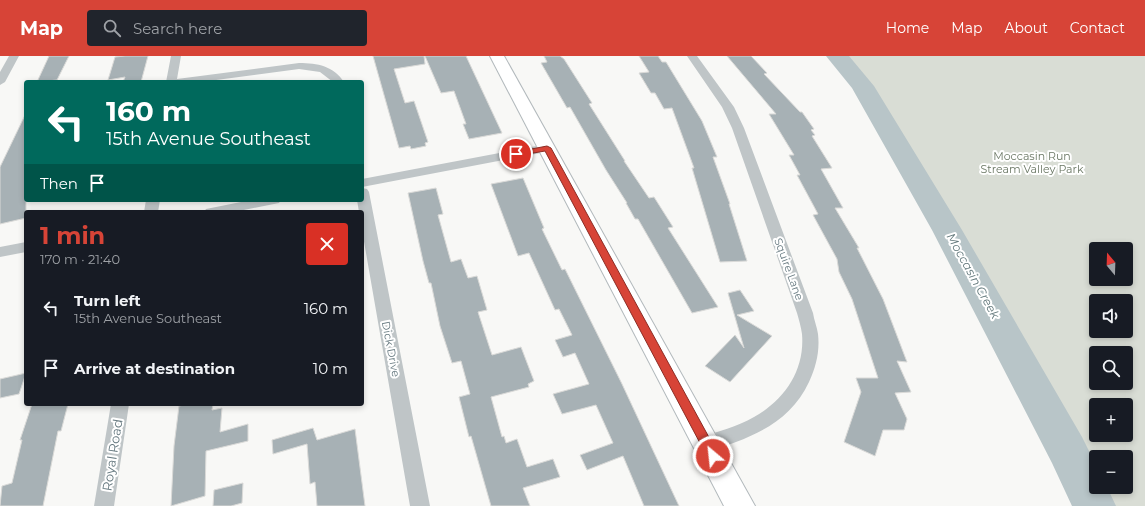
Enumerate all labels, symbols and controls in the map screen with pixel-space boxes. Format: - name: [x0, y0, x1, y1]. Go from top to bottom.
- search box: [87, 10, 367, 46]
- text: Map: [20, 17, 63, 40]
- icon: search: [101, 17, 123, 39]
- text: Search here: [133, 19, 222, 38]
- text: Home: [886, 19, 929, 37]
- text: Map: [951, 19, 982, 37]
- text: About: [1004, 19, 1048, 37]
- text: Contact: [1070, 19, 1125, 37]
- text: 160 m: [106, 94, 191, 128]
- icon: left: [40, 96, 92, 148]
- text: 15th Avenue Southeast: [106, 128, 311, 150]
- pin: [499, 137, 533, 171]
- icon: arrive: [505, 143, 527, 165]
- park label: Moccasin Run Stream Valley Park: [980, 149, 1084, 176]
- icon: arrive: [86, 172, 108, 194]
- text: Then: [40, 174, 78, 193]
- text: 1 min: [40, 221, 105, 250]
- button: close: [306, 223, 348, 265]
- water label: Moccasin Creek: [944, 230, 1004, 322]
- street label: Squire Lane: [771, 236, 807, 302]
- north arrow: [1089, 242, 1133, 286]
- map controls: [1089, 242, 1133, 494]
- text: 170 m · 21:40: [40, 251, 120, 267]
- text: Turn left: [74, 291, 141, 310]
- button: sound: [1089, 294, 1133, 338]
- icon: left: [40, 297, 62, 319]
- text: 160 m: [304, 299, 348, 318]
- text: 15th Avenue Southeast: [74, 310, 222, 326]
- street label: Dick Drive: [379, 320, 403, 378]
- button: search: [1089, 346, 1133, 390]
- icon: arrive: [40, 357, 62, 379]
- text: Arrive at destination: [74, 359, 235, 378]
- text: 10 m: [313, 359, 348, 378]
- button: +: [1089, 398, 1133, 442]
- street label: Royal Road: [98, 418, 126, 492]
- position arrow: [692, 435, 734, 477]
- button: −: [1089, 450, 1133, 494]

